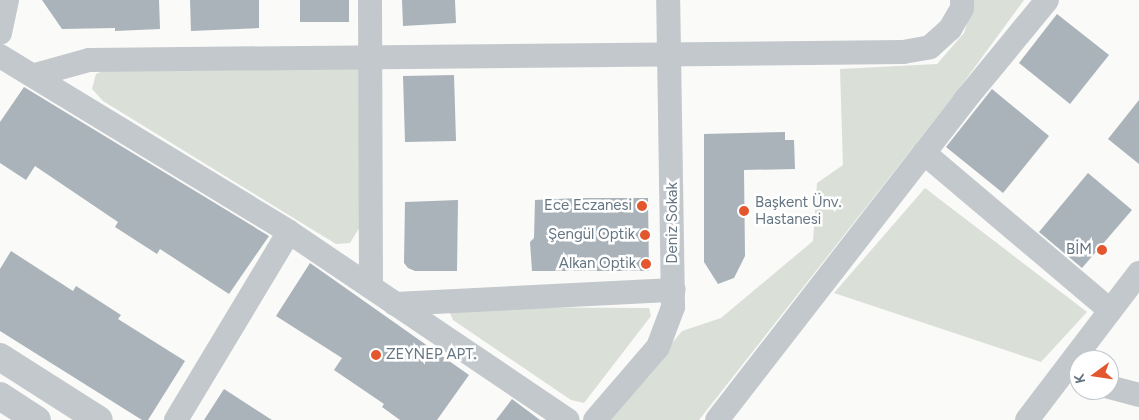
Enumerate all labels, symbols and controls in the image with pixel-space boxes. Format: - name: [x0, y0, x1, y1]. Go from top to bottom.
- street label: Deniz Sokak: [664, 182, 682, 264]
- place label: Başkent Ünv. Hastanesi: [755, 193, 842, 228]
- place label: Ece Eczanesi: [544, 197, 632, 215]
- marker: Ece Eczanesi: [636, 200, 648, 212]
- marker: Başkent Ünv. Hastanesi: [737, 204, 751, 218]
- place label: Şengül Optik: [548, 226, 635, 244]
- marker: Şengül Optik: [639, 229, 651, 241]
- place label: BİM: [1066, 241, 1092, 259]
- marker: BİM: [1096, 244, 1108, 256]
- place label: Alkan Optik: [559, 255, 636, 273]
- marker: Alkan Optik: [640, 258, 652, 270]
- place label: ZEYNEP APT.: [386, 346, 477, 364]
- marker: ZEYNEP APT.: [370, 349, 382, 361]
- north arrow: [1069, 350, 1119, 400]
- text: K: [1071, 372, 1089, 385]

